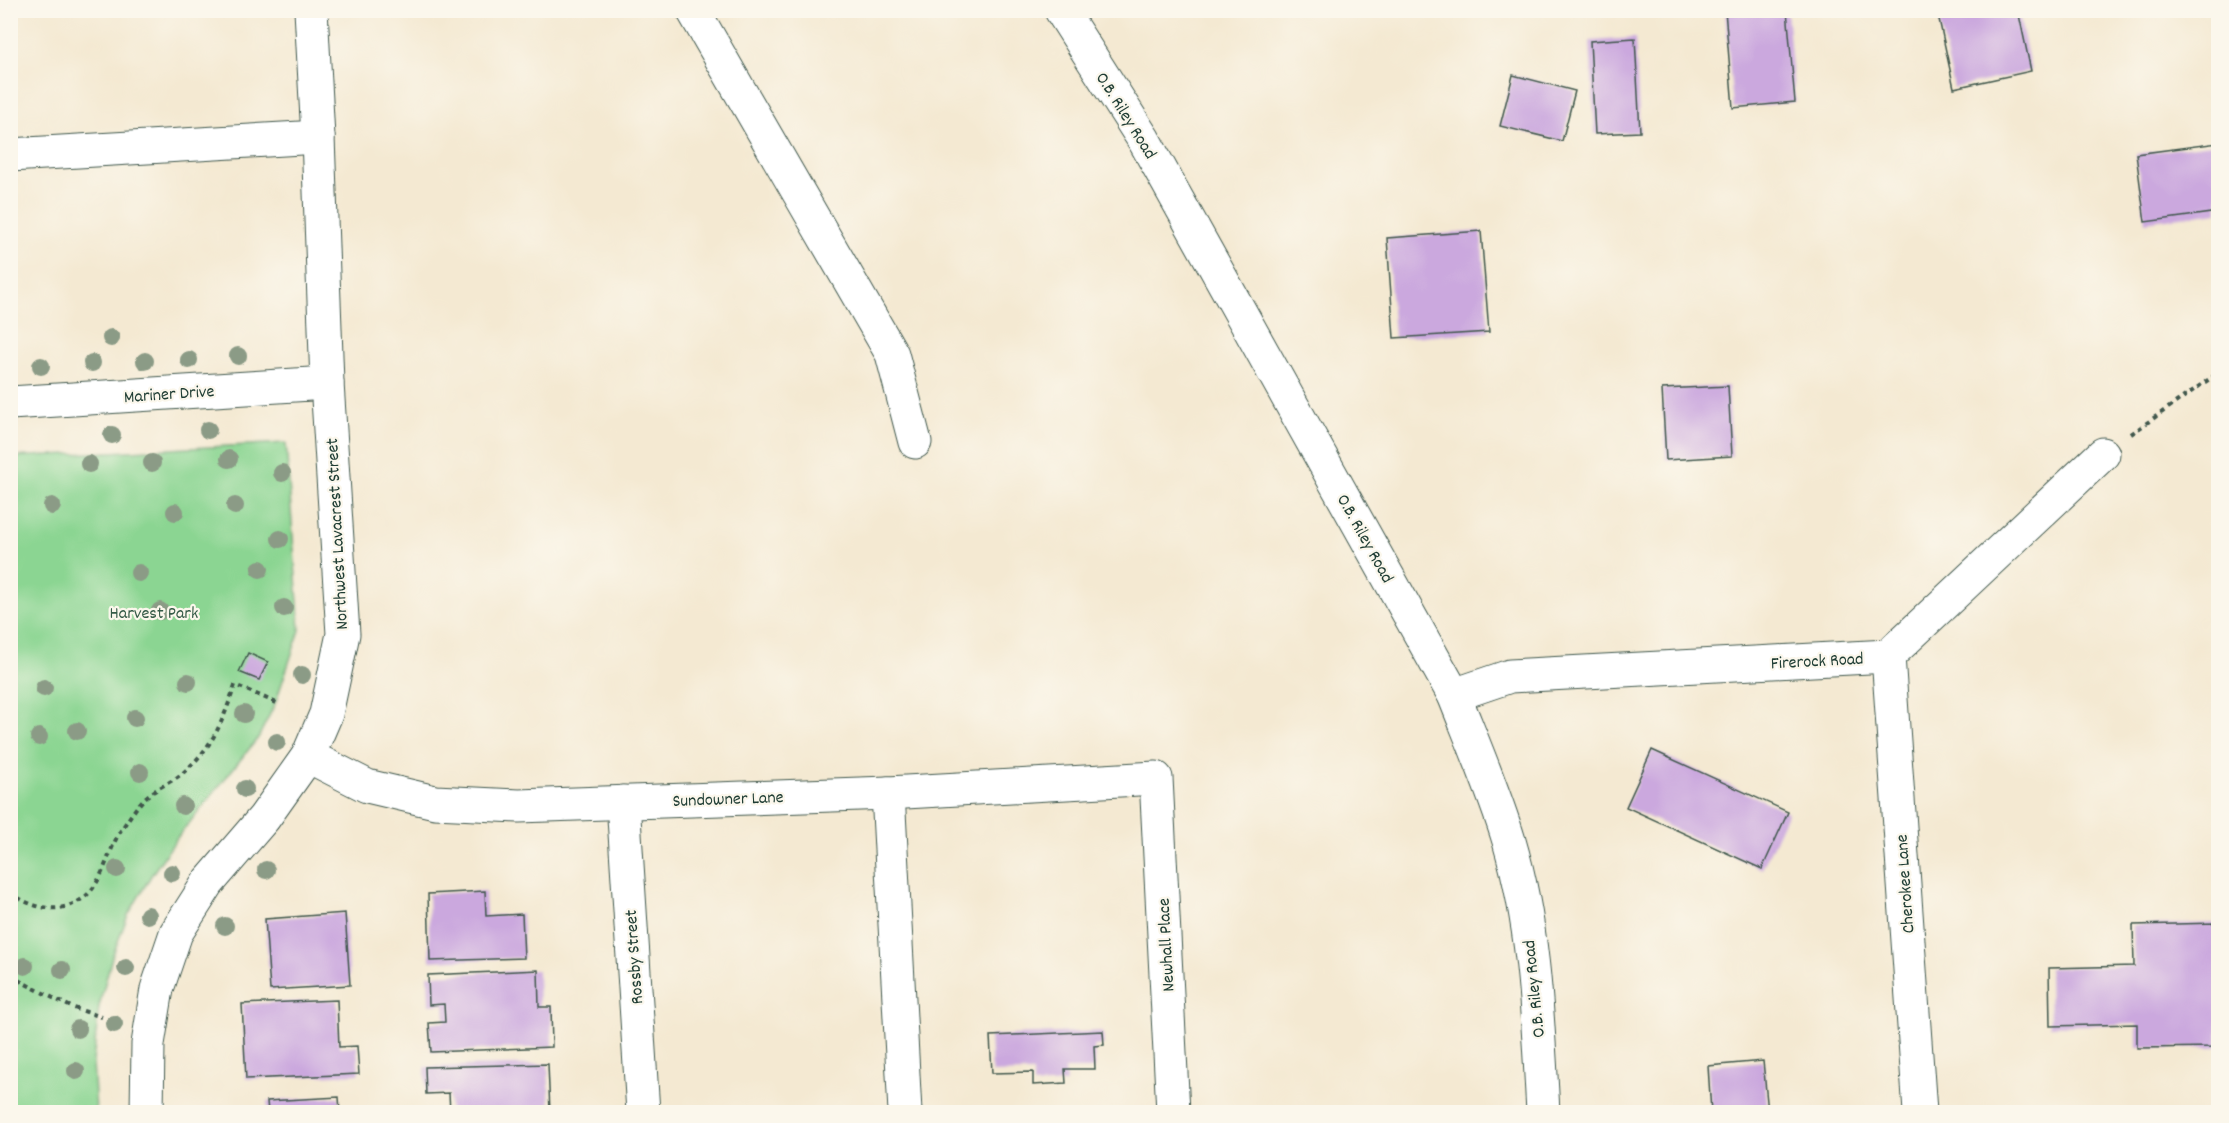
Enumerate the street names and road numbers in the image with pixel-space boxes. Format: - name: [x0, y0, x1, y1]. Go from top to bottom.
- street label: O.B. Riley Road: [1088, 68, 1162, 165]
- street label: Mariner Drive: [123, 380, 215, 411]
- street label: Northwest Lavacrest Street: [321, 437, 356, 630]
- street label: O.B. Riley Road: [1329, 490, 1399, 588]
- street label: Firerock Road: [1770, 648, 1864, 677]
- street label: Sundowner Lane: [672, 786, 784, 815]
- street label: Cherokee Lane: [1891, 833, 1922, 934]
- street label: Newhall Place: [1153, 897, 1182, 992]
- street label: Rossby Street: [620, 908, 651, 1005]
- street label: O.B. Riley Road: [1518, 939, 1553, 1039]

